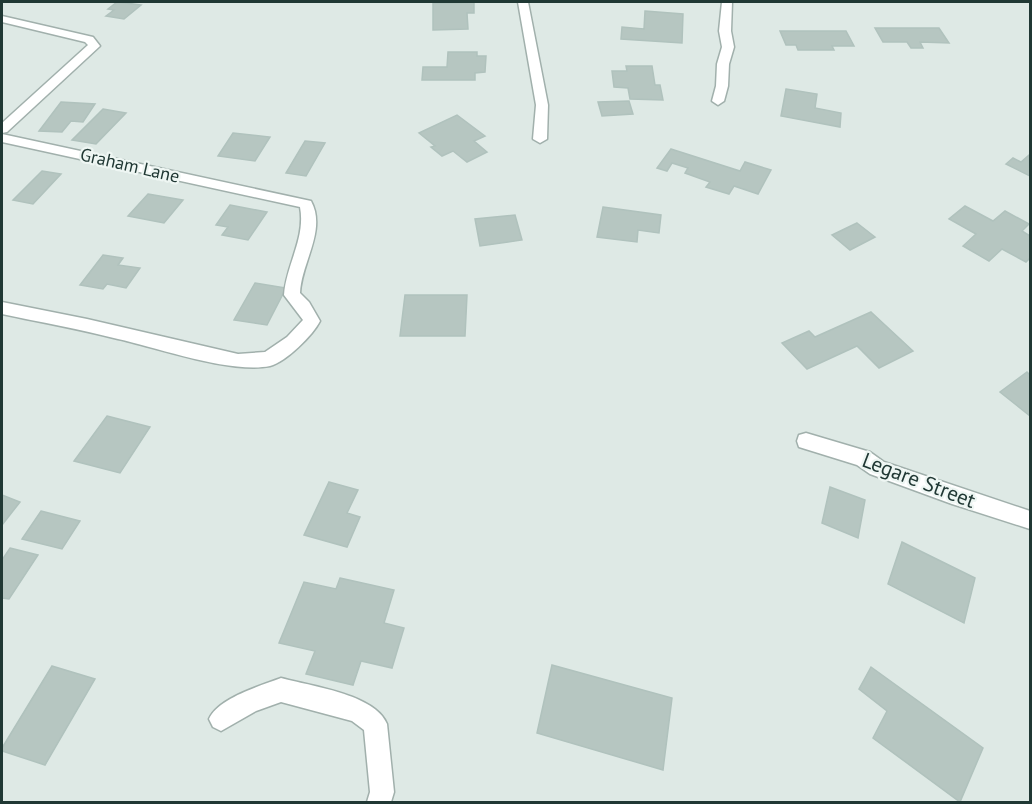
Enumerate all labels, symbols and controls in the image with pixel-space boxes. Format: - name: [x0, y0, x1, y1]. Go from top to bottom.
- street label: Graham Lane: [78, 142, 182, 188]
- street label: Legare Street: [859, 446, 979, 514]

